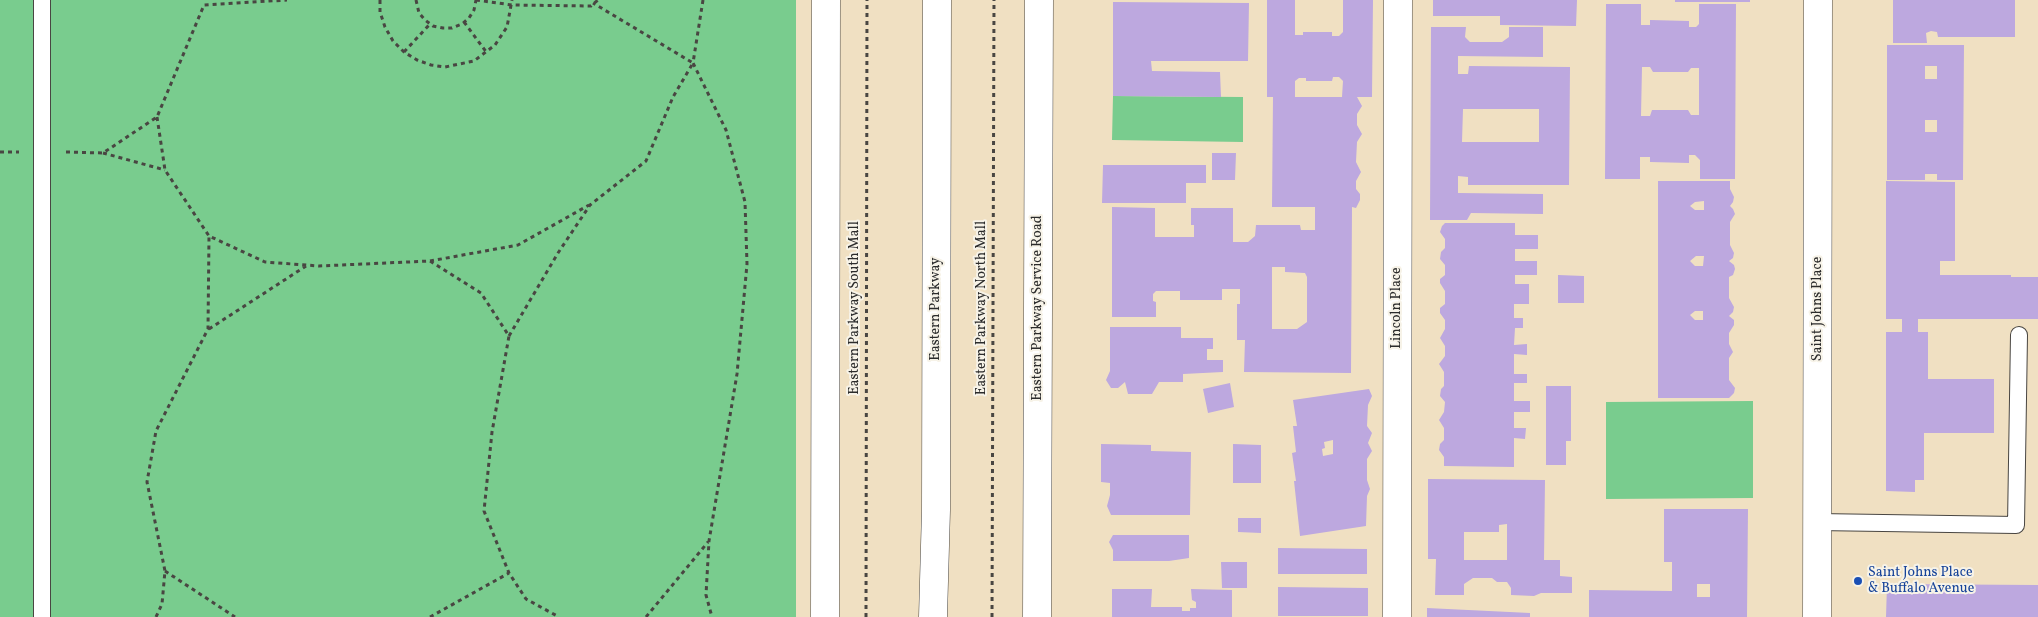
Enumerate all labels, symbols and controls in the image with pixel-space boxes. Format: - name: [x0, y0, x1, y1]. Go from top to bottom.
- street label: Eastern Parkway Service Road: [1030, 215, 1046, 401]
- street label: Eastern Parkway South Mall: [847, 221, 863, 395]
- street label: Eastern Parkway North Mall: [974, 221, 990, 395]
- street label: Eastern Parkway: [928, 257, 944, 361]
- street label: Saint Johns Place: [1810, 257, 1826, 361]
- street label: Lincoln Place: [1389, 267, 1405, 349]
- place label: Saint Johns Place & Buffalo Avenue: [1868, 565, 1974, 598]
- marker: Saint Johns Place & Buffalo Avenue: [1852, 575, 1864, 587]

